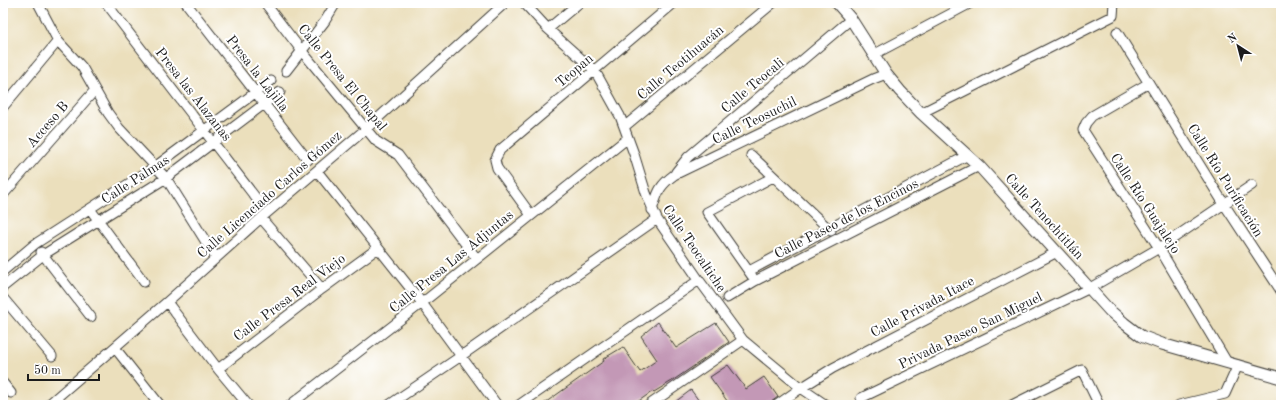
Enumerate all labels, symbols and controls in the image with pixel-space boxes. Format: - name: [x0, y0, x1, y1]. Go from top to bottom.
- street label: Calle Presa El Chapal: [295, 22, 389, 134]
- street label: Calle Teotihuacán: [635, 22, 727, 103]
- north arrow: [1218, 26, 1258, 66]
- text: N: [1226, 32, 1240, 46]
- street label: Presa la Lajilla: [223, 33, 291, 114]
- street label: Presa las Alazanas: [153, 45, 234, 144]
- street label: Teopan: [553, 51, 596, 90]
- street label: Calle Teocali: [719, 55, 787, 116]
- street label: Calle Teosuchil: [710, 94, 799, 147]
- street label: Acceso B: [24, 99, 71, 150]
- street label: Calle Río Purificación: [1185, 122, 1266, 240]
- street label: Calle Licenciado Carlos Gómez: [195, 128, 344, 261]
- street label: Calle Río Guajalejo: [1108, 151, 1183, 256]
- street label: Calle Palmas: [99, 153, 172, 207]
- street label: Calle Tenochtitlán: [1002, 171, 1086, 262]
- street label: Calle Paseo de los Encinos: [772, 176, 921, 261]
- street label: Calle Teocaltiche: [660, 202, 729, 295]
- street label: Calle Presa Las Adjuntas: [387, 208, 516, 316]
- street label: Calle Presa Real Viejo: [231, 251, 348, 344]
- street label: Calle Privada Itace: [868, 274, 977, 340]
- street label: Privada Paseo San Miguel: [896, 290, 1045, 372]
- scale bar: [28, 356, 99, 382]
- text: 50 m: [34, 364, 61, 377]

